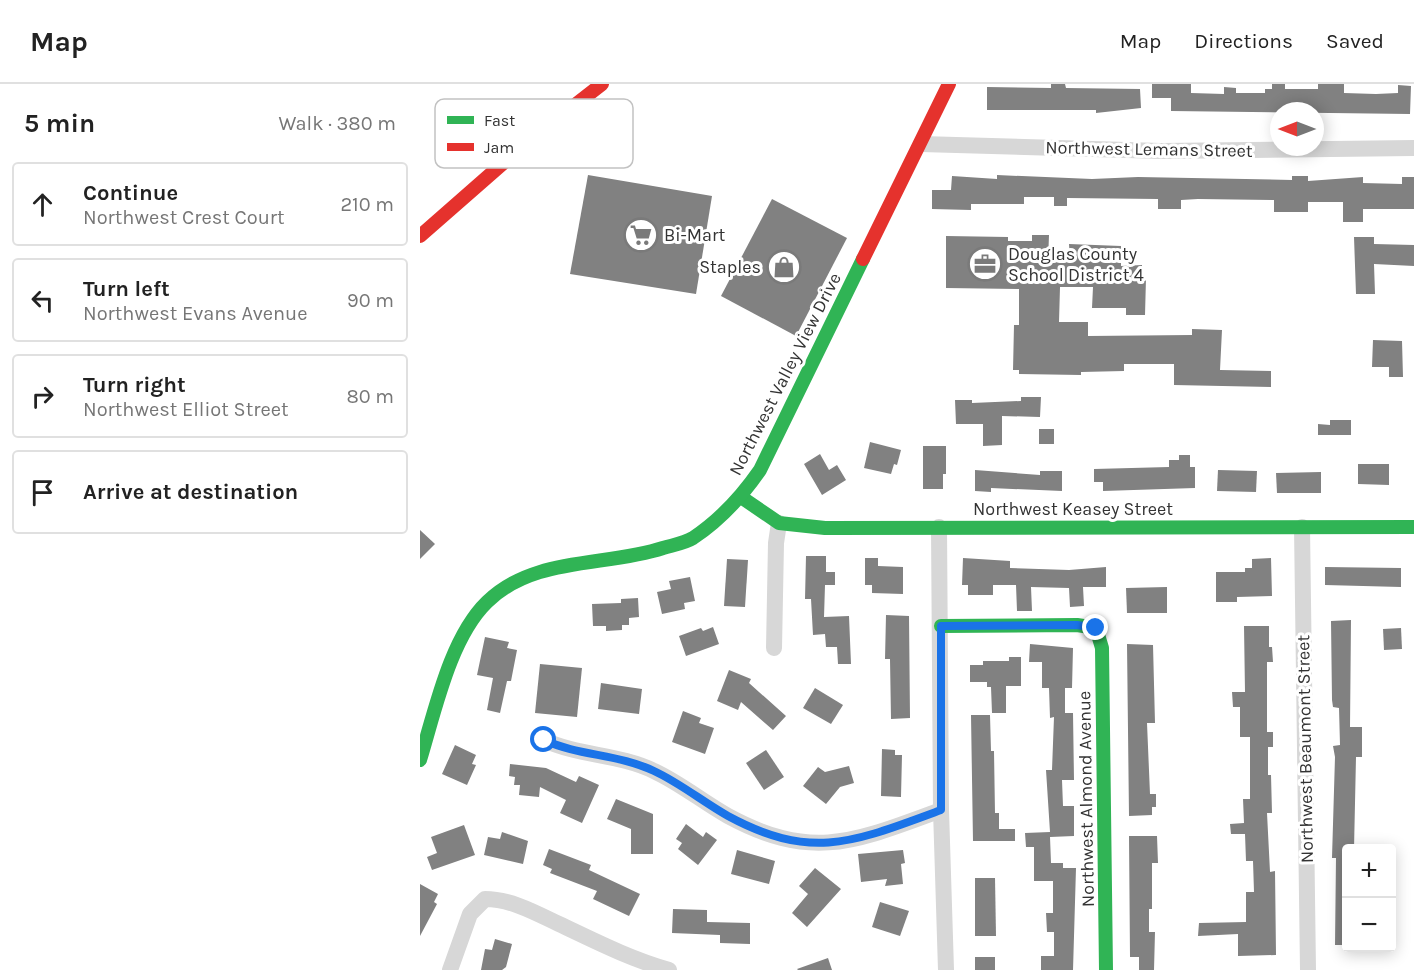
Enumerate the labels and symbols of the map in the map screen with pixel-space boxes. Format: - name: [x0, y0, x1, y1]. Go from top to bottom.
- legend: [435, 99, 633, 168]
- north arrow: [1270, 102, 1324, 156]
- text: Fast: [484, 111, 515, 130]
- street label: Northwest Lemans Street: [1045, 136, 1253, 162]
- text: Jam: [484, 138, 514, 157]
- supermarket icon: Bi-Mart: [623, 217, 659, 253]
- place label: Bi-Mart: [664, 224, 725, 246]
- place label: Douglas County School District 4: [1008, 243, 1144, 286]
- office icon: Douglas County School District 4: [967, 246, 1003, 282]
- shop icon: Staples: [766, 249, 802, 285]
- place label: Staples: [699, 256, 761, 278]
- street label: Northwest Valley View Drive: [724, 269, 846, 479]
- street label: Northwest Keasey Street: [973, 498, 1173, 520]
- route end: [1082, 614, 1108, 640]
- street label: Northwest Beaumont Street: [1292, 634, 1318, 863]
- street label: Northwest Almond Avenue: [1073, 691, 1099, 907]
- route start: [530, 726, 556, 752]

